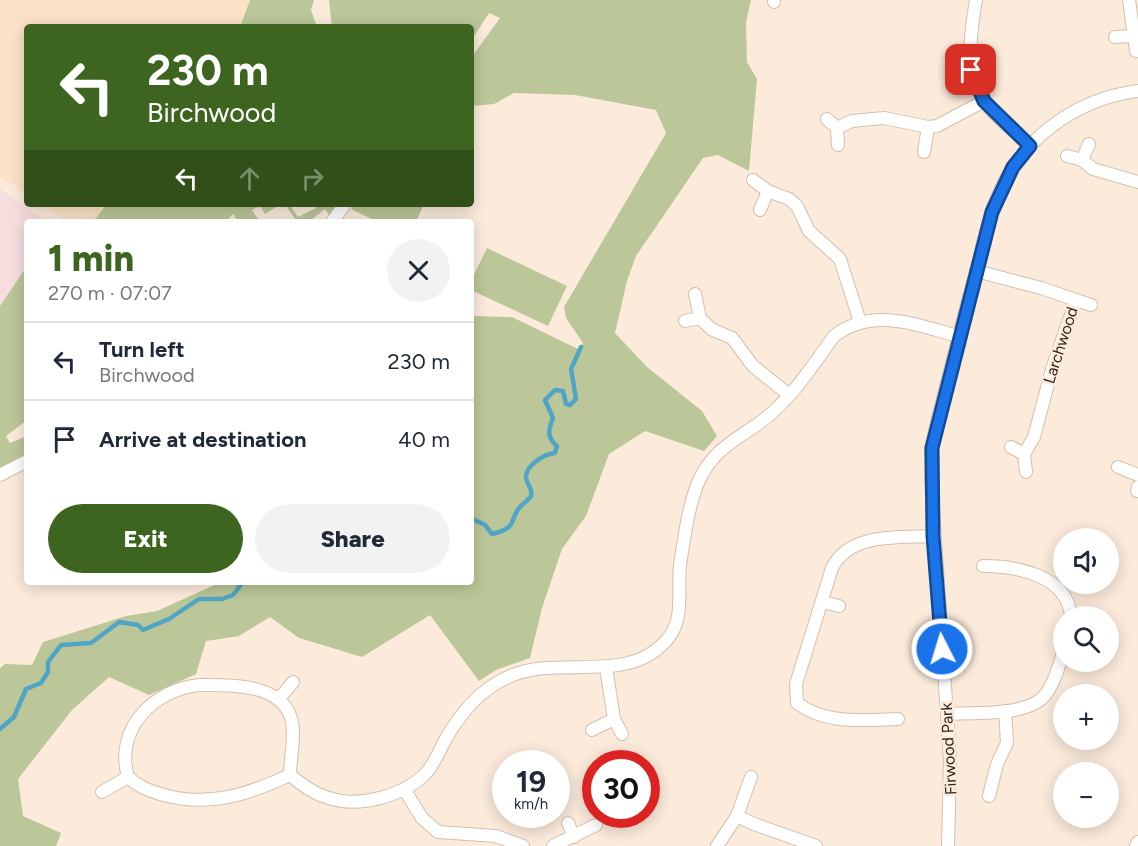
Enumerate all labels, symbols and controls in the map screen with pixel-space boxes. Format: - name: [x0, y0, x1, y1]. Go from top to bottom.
- pin: [945, 44, 996, 95]
- text: 230 m: [147, 45, 269, 96]
- icon: left: [48, 48, 126, 126]
- icon: arrive: [954, 53, 987, 86]
- text: Birchwood: [147, 96, 276, 129]
- icon: left: [170, 162, 203, 195]
- icon: ahead: [233, 162, 266, 195]
- icon: right: [296, 162, 329, 195]
- text: 1 min: [48, 237, 134, 280]
- button: close: [387, 239, 450, 302]
- text: 270 m · 07:07: [48, 281, 172, 305]
- street label: Larchwood: [1039, 304, 1082, 386]
- text: Turn left: [99, 336, 185, 363]
- icon: left: [48, 345, 81, 378]
- text: 230 m: [387, 348, 450, 375]
- text: Birchwood: [99, 363, 195, 387]
- icon: arrive: [48, 423, 81, 456]
- text: Arrive at destination: [99, 426, 307, 453]
- text: 40 m: [398, 426, 450, 453]
- button: Exit: [48, 504, 243, 573]
- button: Share: [255, 504, 450, 573]
- map controls: [1053, 528, 1119, 828]
- button: sound: [1053, 528, 1119, 594]
- button: search: [1053, 606, 1119, 672]
- position arrow: [910, 617, 974, 681]
- button: +: [1053, 684, 1119, 750]
- street label: Firwood Park: [937, 702, 960, 796]
- speed limit sign: 30: [582, 750, 660, 828]
- button: −: [1053, 762, 1119, 828]
- text: 19: [516, 763, 546, 800]
- text: km/h: [514, 795, 548, 813]

